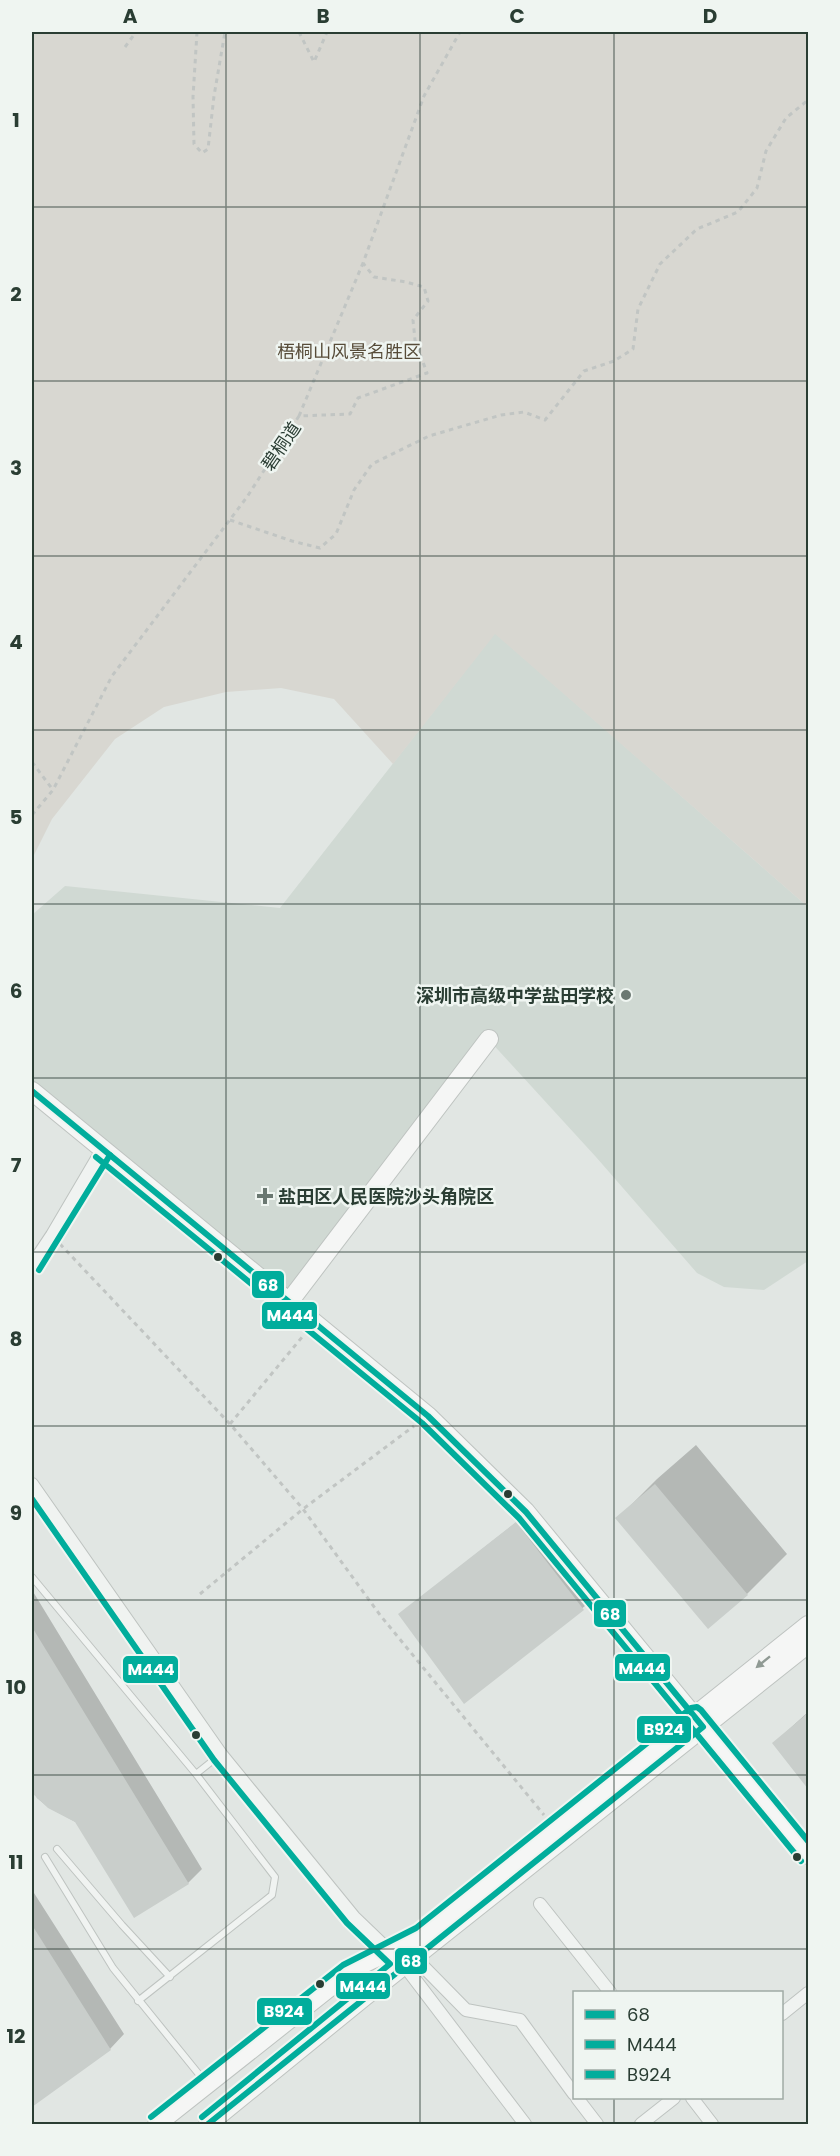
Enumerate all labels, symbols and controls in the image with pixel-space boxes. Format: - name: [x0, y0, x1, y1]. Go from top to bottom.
- text: A: [123, 2, 138, 30]
- text: B: [316, 2, 330, 30]
- text: C: [509, 2, 525, 30]
- text: D: [703, 2, 717, 30]
- text: 1: [12, 106, 20, 134]
- text: 2: [10, 280, 22, 308]
- park label: 梧桐山风景名胜区: [277, 339, 421, 364]
- street label: 碧桐道: [256, 417, 306, 475]
- text: 3: [10, 454, 22, 482]
- text: 4: [9, 628, 23, 656]
- text: 5: [10, 803, 23, 831]
- text: 6: [10, 977, 22, 1005]
- place label: 深圳市高级中学盐田学校: [416, 983, 614, 1008]
- marker: 深圳市高级中学盐田学校: [619, 988, 633, 1002]
- text: 7: [11, 1151, 22, 1179]
- place label: 盐田区人民医院沙头角院区: [278, 1184, 494, 1209]
- marker: 盐田区人民医院沙头角院区: [256, 1187, 274, 1205]
- unlabelled marker: [212, 1251, 224, 1263]
- line badge: 68: [251, 1270, 285, 1299]
- text: 68: [258, 1274, 278, 1297]
- line badge: M444: [261, 1301, 318, 1330]
- text: M444: [266, 1304, 314, 1327]
- text: 8: [10, 1325, 22, 1353]
- unlabelled marker: [502, 1488, 514, 1500]
- text: 9: [10, 1499, 22, 1527]
- line badge: 68: [593, 1599, 627, 1628]
- text: 68: [600, 1603, 620, 1626]
- line badge: M444: [614, 1653, 671, 1682]
- line badge: M444: [122, 1655, 179, 1684]
- one-way arrow: [755, 1655, 771, 1668]
- text: M444: [618, 1657, 666, 1680]
- text: M444: [127, 1658, 175, 1681]
- text: 10: [6, 1673, 26, 1701]
- line badge: B924: [636, 1715, 692, 1744]
- text: B924: [644, 1718, 684, 1741]
- unlabelled marker: [190, 1729, 202, 1741]
- text: 11: [8, 1848, 24, 1876]
- unlabelled marker: [791, 1851, 803, 1863]
- line badge: 68: [394, 1947, 428, 1975]
- text: 68: [401, 1950, 421, 1973]
- line badge: M444: [335, 1972, 391, 2000]
- text: M444: [339, 1975, 387, 1998]
- unlabelled marker: [314, 1978, 326, 1990]
- legend: [573, 1991, 783, 2099]
- line badge: B924: [256, 1997, 313, 2026]
- text: B924: [264, 2000, 304, 2023]
- text: 68: [627, 2002, 650, 2027]
- text: 12: [7, 2022, 25, 2050]
- text: M444: [627, 2032, 676, 2057]
- text: B924: [627, 2062, 671, 2087]

